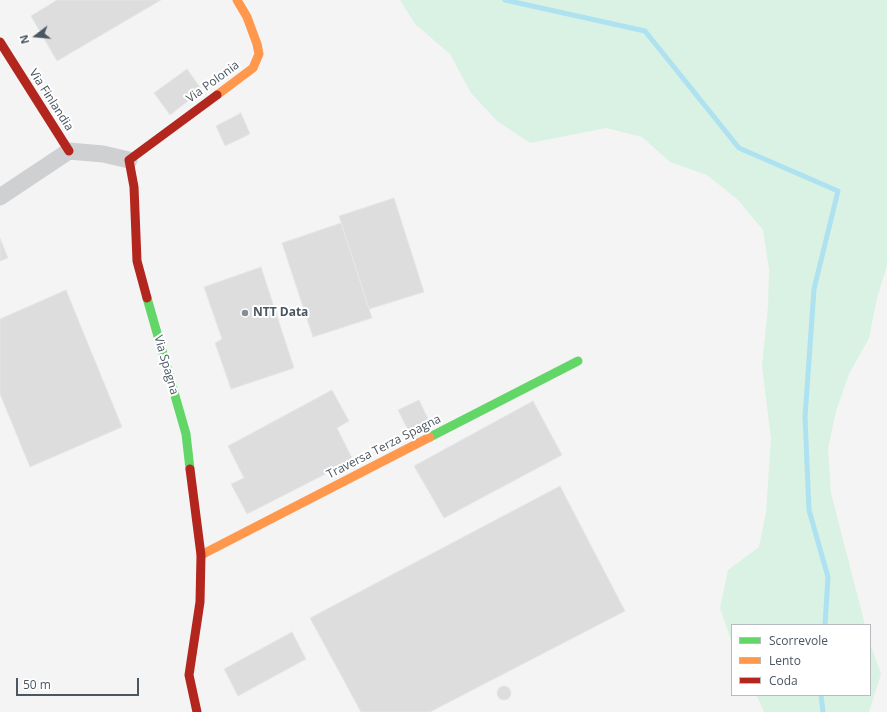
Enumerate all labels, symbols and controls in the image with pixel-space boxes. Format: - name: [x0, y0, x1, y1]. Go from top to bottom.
- north arrow: [16, 16, 56, 56]
- text: N: [16, 33, 32, 46]
- street label: Via Polonia: [184, 58, 242, 106]
- street label: Via Finlandia: [26, 66, 76, 134]
- place label: NTT Data: [253, 306, 308, 320]
- marker: NTT Data: [240, 308, 250, 318]
- street label: Via Spagna: [151, 334, 181, 396]
- street label: Traversa Terza Spagna: [325, 412, 443, 482]
- legend: [731, 624, 871, 696]
- text: Scorrevole: [769, 632, 828, 649]
- text: Lento: [769, 652, 801, 669]
- scale bar: [18, 670, 141, 696]
- text: Coda: [769, 672, 798, 689]
- text: 50 m: [23, 676, 51, 693]

